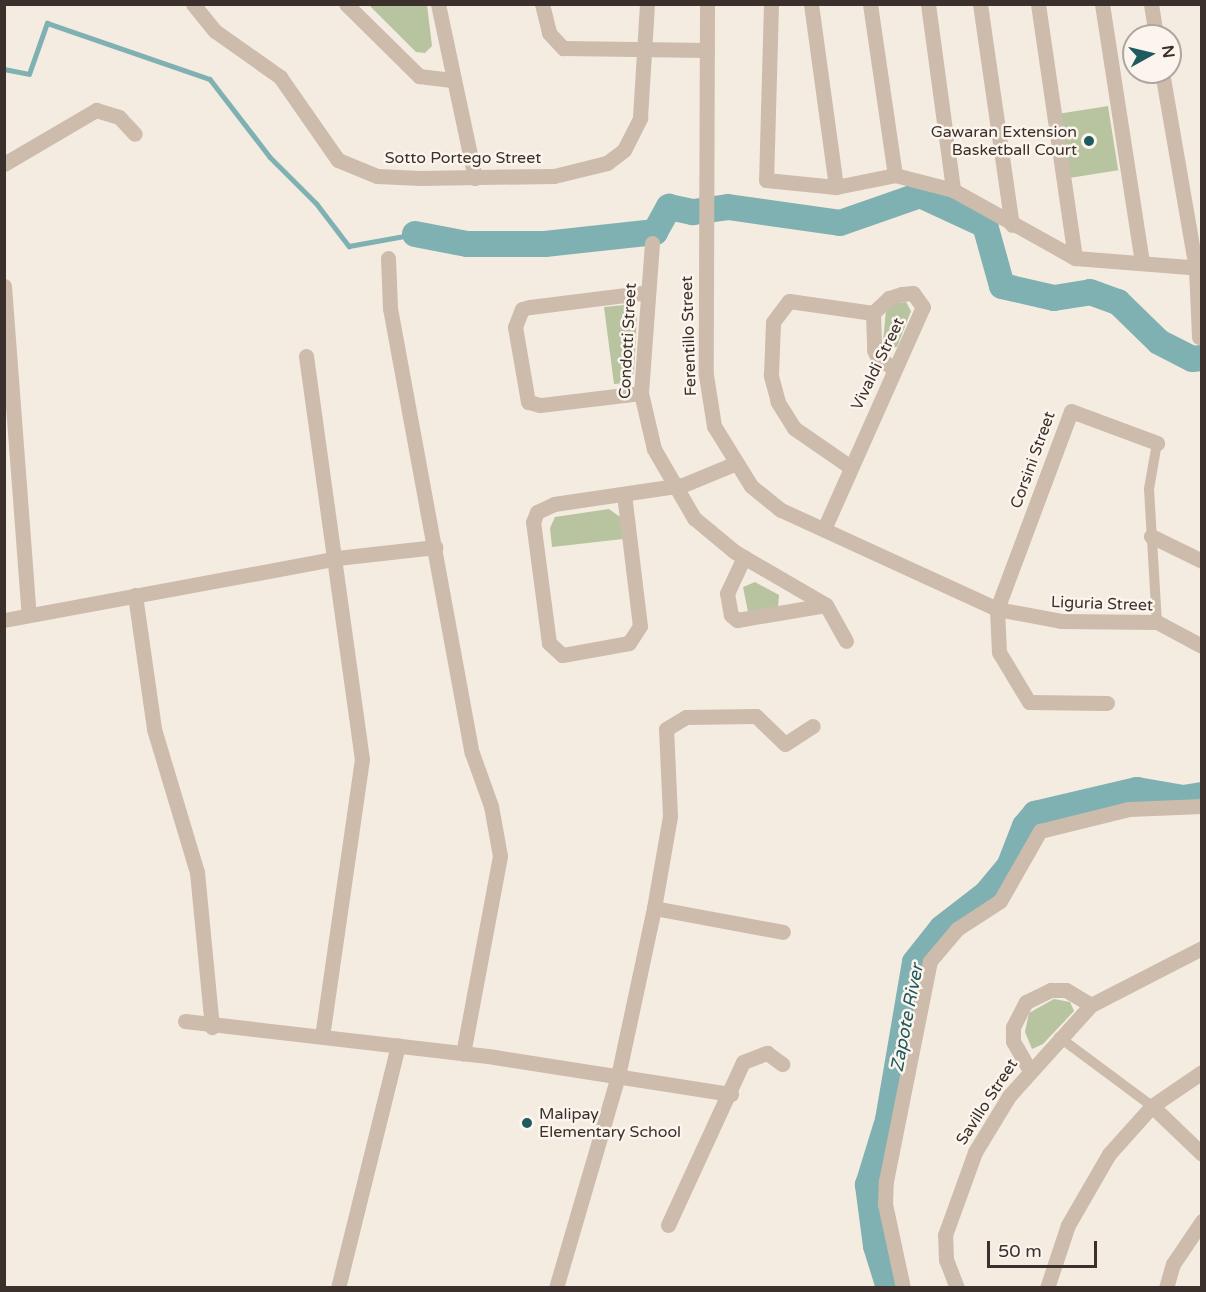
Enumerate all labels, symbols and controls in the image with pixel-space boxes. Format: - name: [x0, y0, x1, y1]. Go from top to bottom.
- north arrow: [1122, 24, 1182, 84]
- text: N: [1157, 44, 1179, 60]
- place label: Gawaran Extension Basketball Court: [931, 122, 1077, 160]
- marker: Gawaran Extension Basketball Court: [1082, 134, 1096, 148]
- street label: Sotto Portego Street: [385, 148, 541, 168]
- street label: Ferentillo Street: [677, 276, 701, 396]
- street label: Condotti Street: [615, 282, 641, 400]
- street label: Vivaldi Street: [847, 315, 909, 413]
- street label: Corsini Street: [1007, 409, 1059, 511]
- street label: Liguria Street: [1051, 593, 1153, 615]
- water label: Zapote River: [886, 962, 928, 1074]
- street label: Savillo Street: [952, 1055, 1022, 1149]
- place label: Malipay Elementary School: [539, 1104, 681, 1142]
- marker: Malipay Elementary School: [520, 1116, 534, 1130]
- scale bar: [990, 1229, 1100, 1267]
- text: 50 m: [998, 1240, 1042, 1262]

